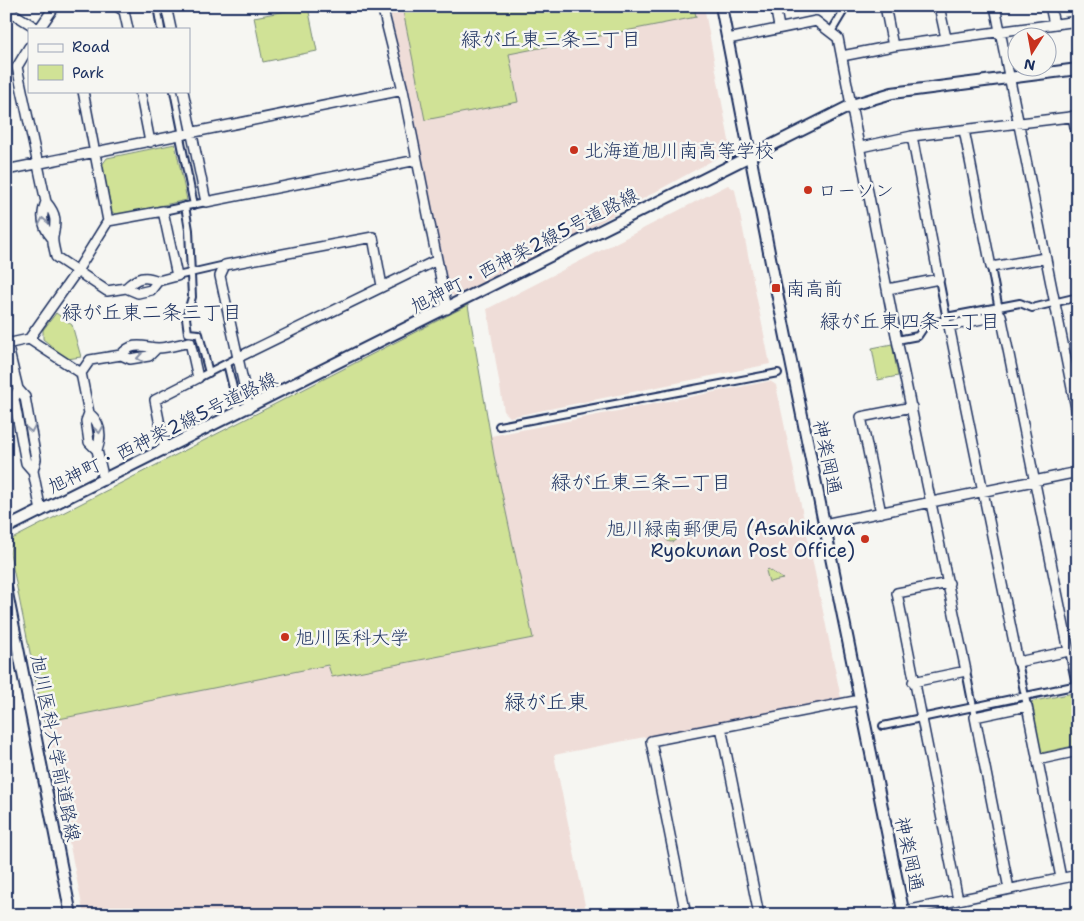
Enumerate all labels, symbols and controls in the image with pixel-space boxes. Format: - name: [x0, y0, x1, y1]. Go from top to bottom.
- district label: 緑が丘東三条三丁目: [461, 26, 641, 52]
- legend: [28, 28, 190, 92]
- north arrow: [1006, 28, 1056, 78]
- text: Road: [72, 37, 110, 57]
- text: N: [1022, 55, 1037, 75]
- text: Park: [72, 63, 104, 83]
- place label: 北海道旭川南高等学校: [584, 138, 774, 163]
- marker: 北海道旭川南高等学校: [568, 144, 580, 156]
- place label: ローソン: [818, 178, 894, 203]
- street label: 旭神町・西神楽2線5号道路線: [406, 182, 643, 319]
- marker: ローソン: [802, 184, 814, 196]
- one-way arrow: [38, 217, 49, 226]
- place label: 南高前: [786, 276, 843, 301]
- marker: 南高前: [770, 282, 782, 294]
- district label: 緑が丘東二条三丁目: [62, 299, 242, 325]
- district label: 緑が丘東四条二丁目: [820, 308, 1000, 334]
- one-way arrow: [136, 352, 145, 362]
- street label: 旭神町・西神楽2線5号道路線: [43, 366, 281, 499]
- street label: 神楽岡通: [807, 417, 848, 497]
- one-way arrow: [25, 425, 35, 434]
- one-way arrow: [93, 426, 103, 435]
- district label: 緑が丘東三条二丁目: [551, 469, 731, 495]
- place label: 旭川緑南郵便局 (Asahikawa Ryokunan Post Office): [606, 516, 855, 563]
- marker: 旭川緑南郵便局 (Asahikawa Ryokunan Post Office): [859, 533, 871, 545]
- place label: 旭川医科大学: [295, 625, 409, 650]
- marker: 旭川医科大学: [279, 631, 291, 643]
- street label: 旭川医科大学前道路線: [25, 652, 86, 844]
- district label: 緑が丘東: [504, 688, 588, 716]
- street label: 神楽岡通: [889, 814, 930, 894]

